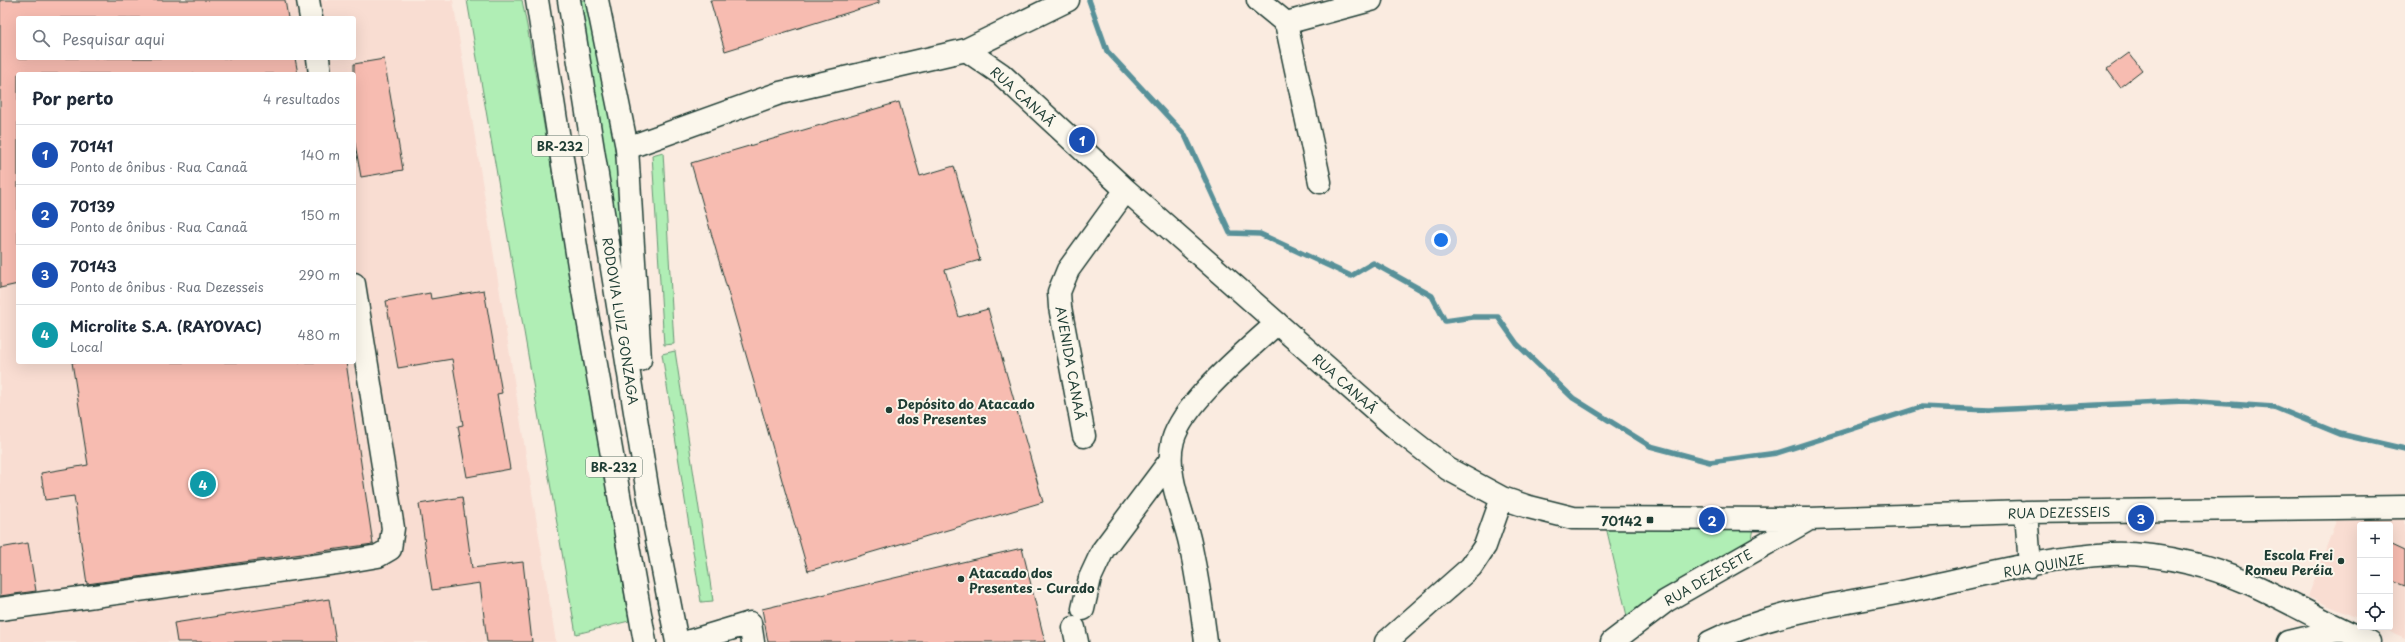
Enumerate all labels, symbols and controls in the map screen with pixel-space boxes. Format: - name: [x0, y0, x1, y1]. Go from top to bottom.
- search box: [16, 16, 356, 60]
- icon: search: [30, 27, 52, 49]
- text: Pesquisar aqui: [62, 27, 165, 50]
- street label: RUA CANAÃ: [986, 62, 1060, 130]
- text: Por perto: [32, 85, 113, 111]
- text: 4 resultados: [263, 89, 340, 108]
- pin: 1: [1069, 125, 1095, 155]
- text: 70141: [70, 134, 113, 157]
- road number: BR-232: [532, 136, 588, 156]
- text: 1: [42, 145, 48, 164]
- text: 140 m: [301, 145, 340, 164]
- text: Ponto de ônibus · Rua Canaã: [70, 157, 248, 176]
- text: 70139: [70, 194, 115, 217]
- text: 2: [40, 205, 50, 224]
- text: 150 m: [301, 205, 340, 224]
- text: Ponto de ônibus · Rua Canaã: [70, 217, 248, 236]
- your location: [1431, 230, 1451, 250]
- street label: RODOVIA LUIZ GONZAGA: [598, 236, 644, 406]
- text: 70143: [70, 254, 117, 277]
- text: 3: [41, 265, 49, 284]
- text: 290 m: [299, 265, 340, 284]
- text: Ponto de ônibus · Rua Dezesseis: [70, 277, 264, 296]
- street label: AVENIDA CANAÃ: [1052, 305, 1090, 421]
- text: Microlite S.A. (RAYOVAC): [70, 314, 262, 337]
- text: 4: [41, 325, 49, 344]
- text: 480 m: [298, 325, 340, 344]
- text: Local: [70, 337, 103, 356]
- street label: RUA CANAÃ: [1308, 349, 1382, 417]
- place label: Depósito do Atacado dos Presentes: [897, 394, 1035, 428]
- marker: Depósito do Atacado dos Presentes: [884, 405, 894, 415]
- road number: BR-232: [586, 457, 642, 477]
- pin: 4: [190, 469, 216, 499]
- street label: RUA DEZESSEIS: [2008, 502, 2110, 522]
- pin: 3: [2128, 503, 2154, 533]
- pin: 2: [1699, 505, 1725, 535]
- place label: 70142: [1601, 511, 1642, 530]
- marker: 70142: [1645, 515, 1655, 525]
- map controls: [2357, 522, 2393, 630]
- button: +: [2357, 522, 2393, 558]
- street label: RUA DEZESETE: [1660, 544, 1756, 610]
- place label: Escola Frei Romeu Peréia: [2245, 545, 2333, 579]
- street label: RUA QUINZE: [2002, 548, 2086, 582]
- marker: Escola Frei Romeu Peréia: [2336, 556, 2346, 566]
- button: −: [2357, 558, 2393, 594]
- place label: Atacado dos Presentes - Curado: [969, 563, 1095, 597]
- marker: Atacado dos Presentes - Curado: [956, 574, 966, 584]
- button: locate: [2357, 594, 2393, 630]

